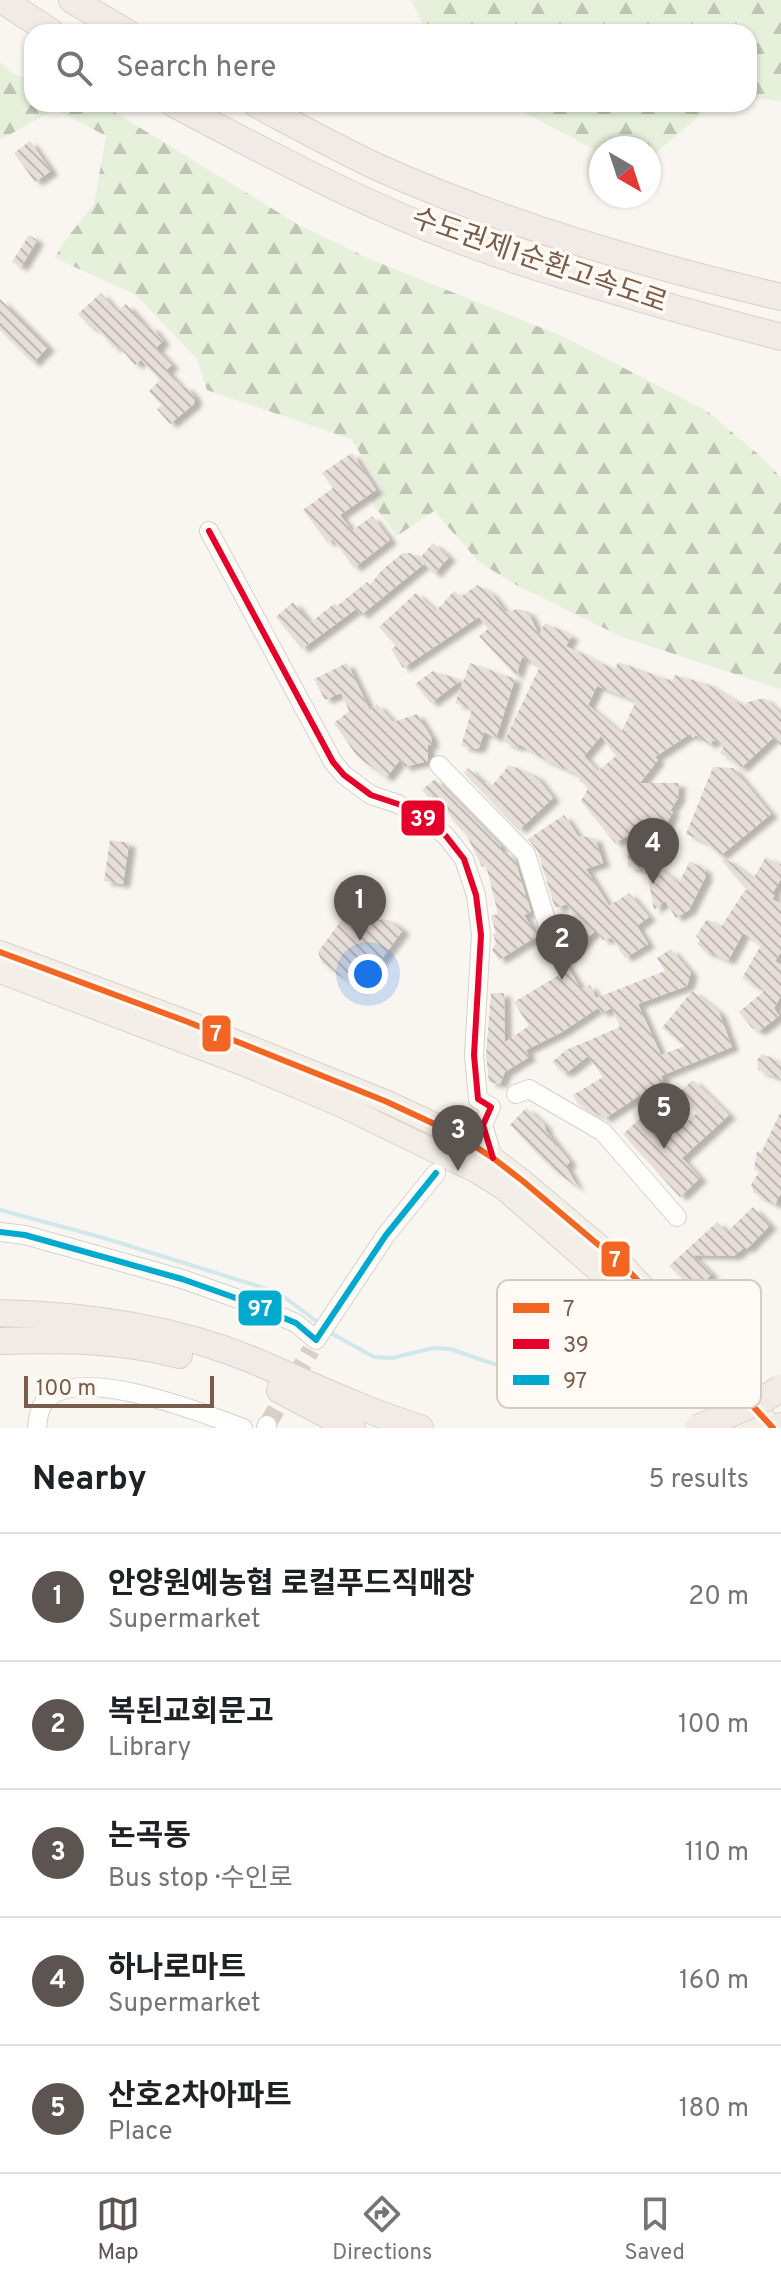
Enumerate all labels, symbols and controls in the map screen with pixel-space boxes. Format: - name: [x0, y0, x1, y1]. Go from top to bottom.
- search box: [24, 24, 757, 112]
- icon: search: [52, 46, 96, 90]
- text: Search here: [116, 50, 276, 87]
- north arrow: [589, 136, 661, 208]
- street label: 수도권제1순환고속도로: [406, 201, 672, 323]
- line badge: 39: [400, 799, 446, 837]
- text: 39: [410, 807, 436, 834]
- pin: 4: [627, 818, 679, 884]
- pin: 1: [334, 875, 386, 941]
- pin: 2: [536, 914, 588, 980]
- your location: [348, 954, 388, 994]
- line badge: 7: [201, 1014, 232, 1053]
- text: 7: [210, 1022, 222, 1049]
- pin: 5: [638, 1083, 690, 1149]
- pin: 3: [432, 1105, 484, 1171]
- line badge: 7: [600, 1240, 631, 1278]
- text: 7: [609, 1248, 621, 1275]
- legend: [497, 1280, 761, 1408]
- line badge: 97: [237, 1289, 283, 1327]
- text: 97: [248, 1297, 272, 1324]
- text: 7: [563, 1297, 574, 1324]
- text: 39: [563, 1333, 589, 1360]
- text: 97: [563, 1369, 587, 1396]
- scale bar: [24, 1372, 214, 1408]
- text: 100 m: [36, 1376, 96, 1403]
- text: Nearby: [32, 1459, 147, 1502]
- text: 5 results: [648, 1464, 749, 1497]
- text: 안양원예농협 로컬푸드직매장: [108, 1567, 474, 1604]
- text: 1: [53, 1581, 63, 1614]
- text: 20 m: [688, 1581, 749, 1614]
- text: Supermarket: [108, 1604, 260, 1637]
- text: 복된교회문고: [108, 1695, 274, 1732]
- text: 2: [50, 1709, 66, 1742]
- text: 100 m: [678, 1709, 749, 1742]
- text: Library: [108, 1732, 191, 1765]
- text: 논곡동: [108, 1819, 191, 1856]
- text: 3: [50, 1837, 66, 1870]
- text: 110 m: [685, 1837, 749, 1870]
- text: Bus stop · 수인로: [108, 1863, 293, 1896]
- text: 하나로마트: [108, 1951, 246, 1988]
- text: 4: [50, 1965, 66, 1998]
- text: 160 m: [679, 1965, 749, 1998]
- text: Supermarket: [108, 1988, 260, 2021]
- text: 산호2차아파트: [108, 2079, 292, 2116]
- text: 5: [50, 2093, 66, 2126]
- text: 180 m: [679, 2093, 749, 2126]
- text: Place: [108, 2116, 172, 2149]
- tab: Map: [96, 2192, 140, 2267]
- tab: Directions: [332, 2192, 432, 2267]
- tab: Saved: [624, 2192, 685, 2267]

